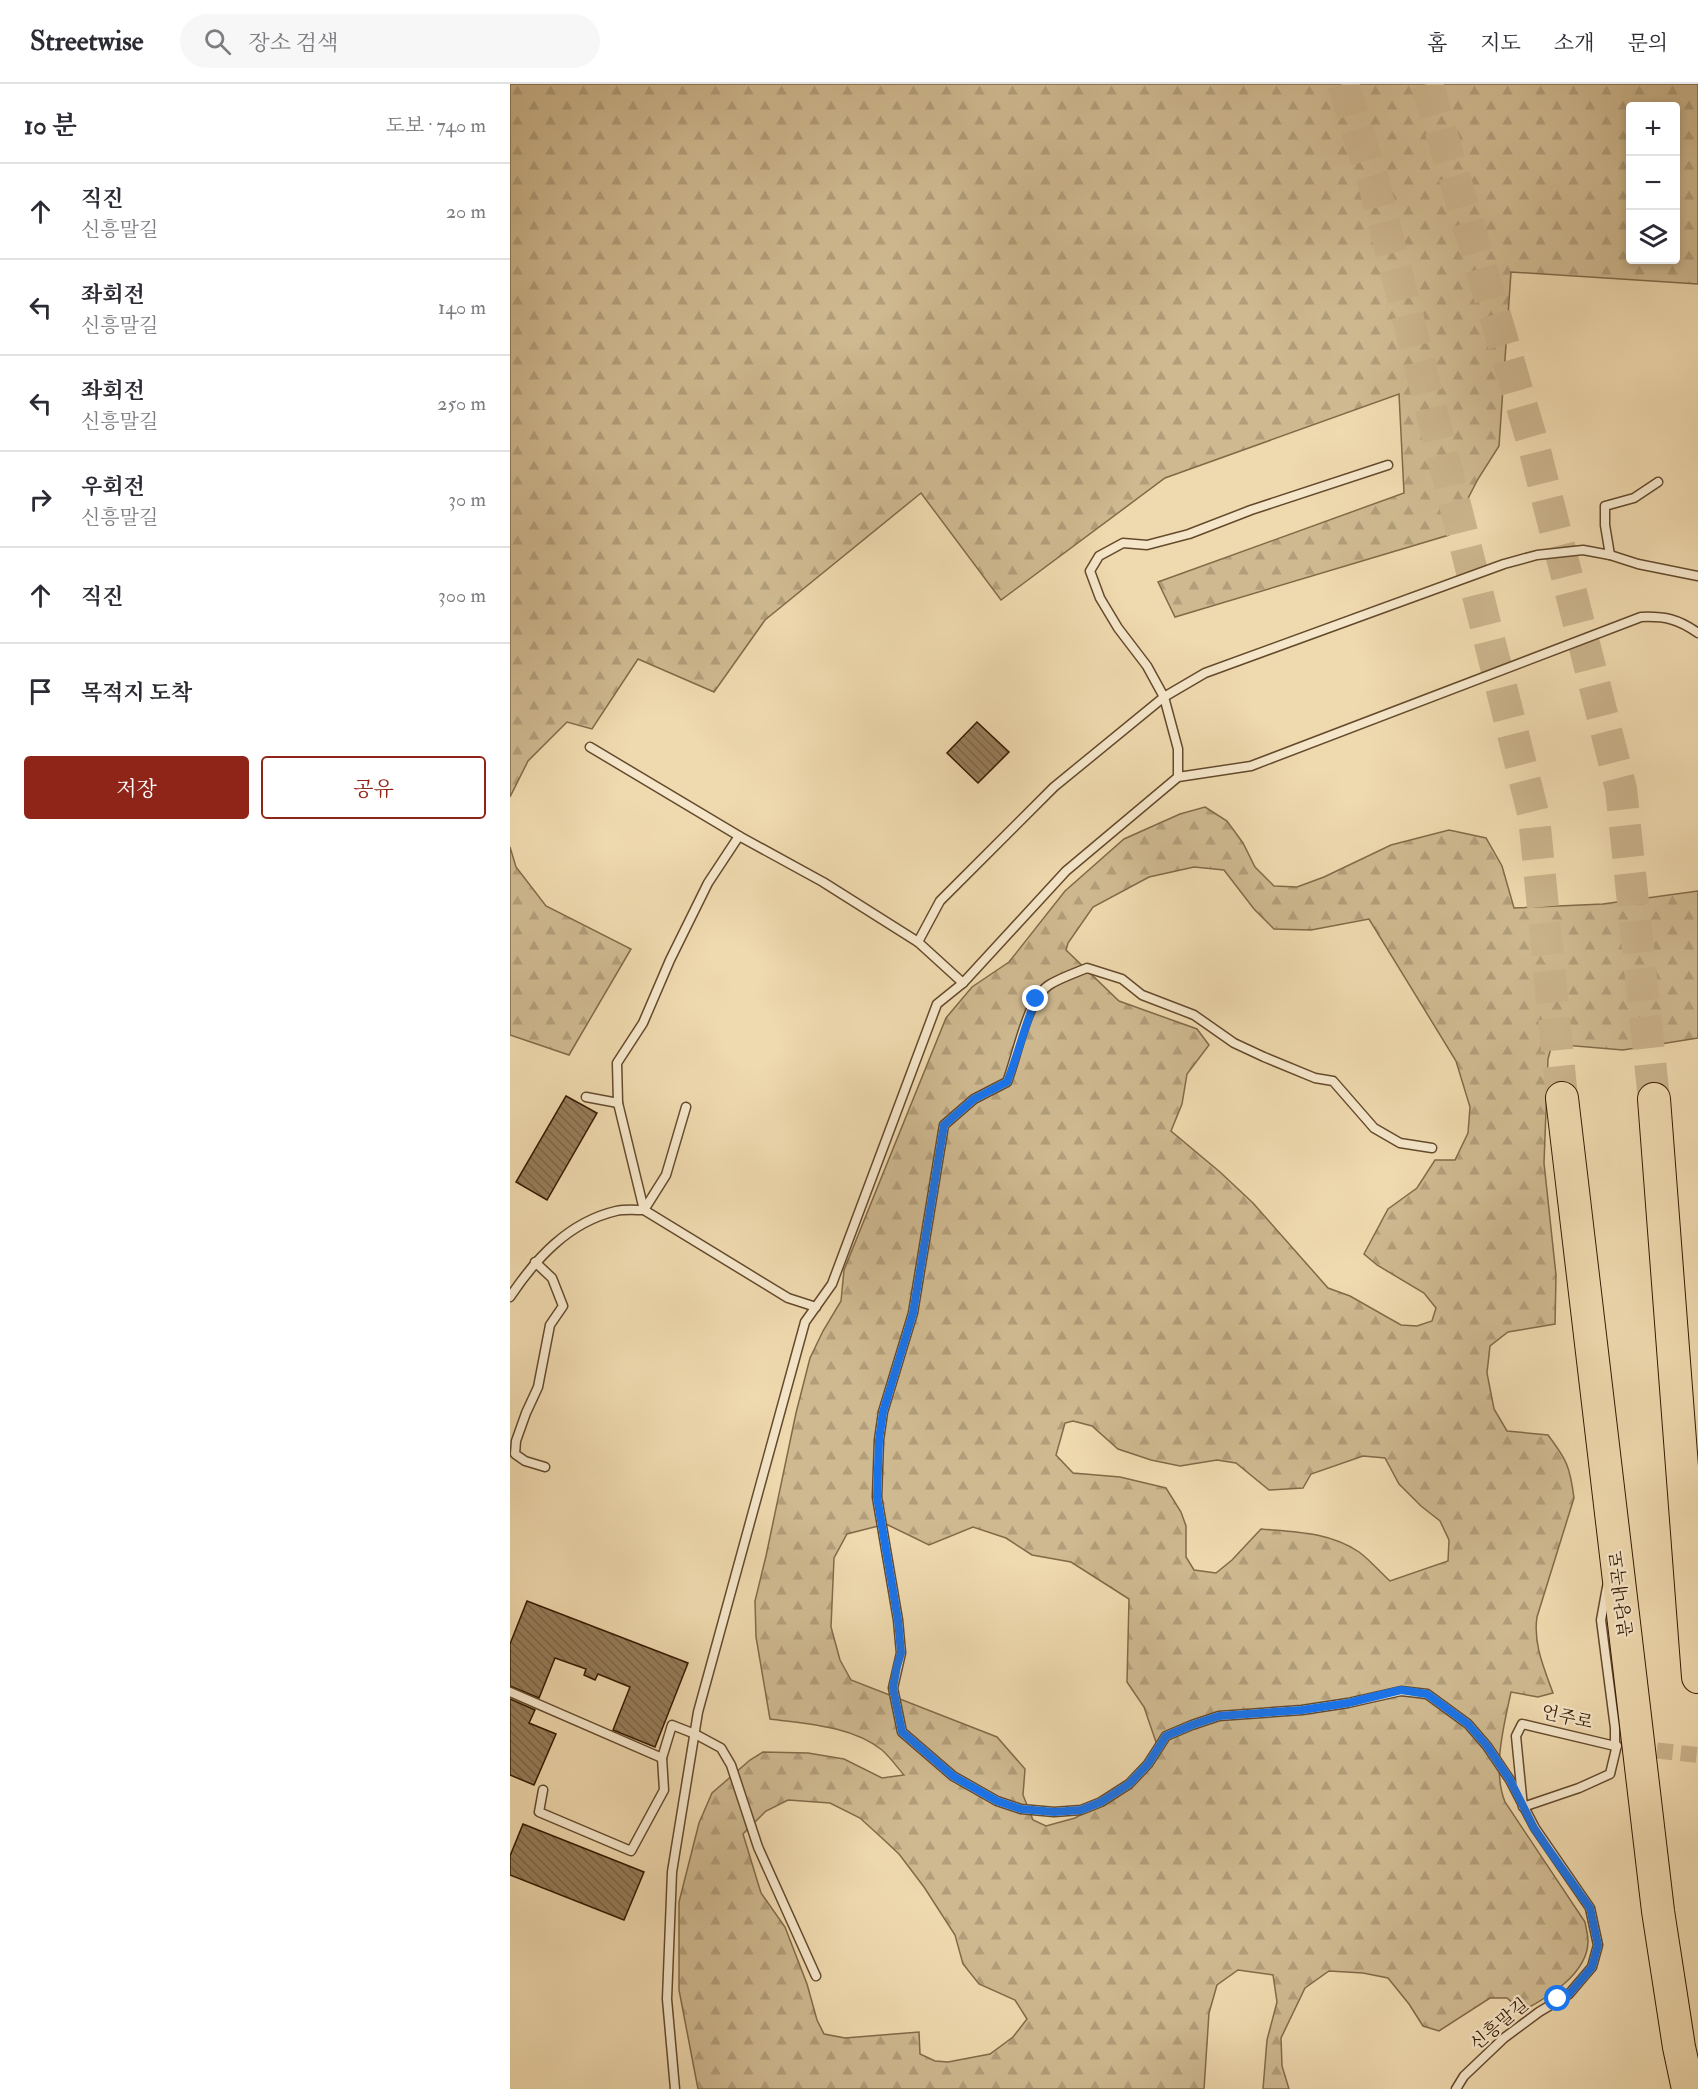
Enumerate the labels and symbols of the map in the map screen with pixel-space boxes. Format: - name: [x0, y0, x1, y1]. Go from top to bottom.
- route end: [1022, 985, 1048, 1011]
- street label: 분당내곡로: [1605, 1549, 1638, 1638]
- street label: 언주로: [1539, 1700, 1595, 1735]
- route start: [1544, 1985, 1570, 2011]
- street label: 신흥말길: [1465, 1993, 1533, 2056]

